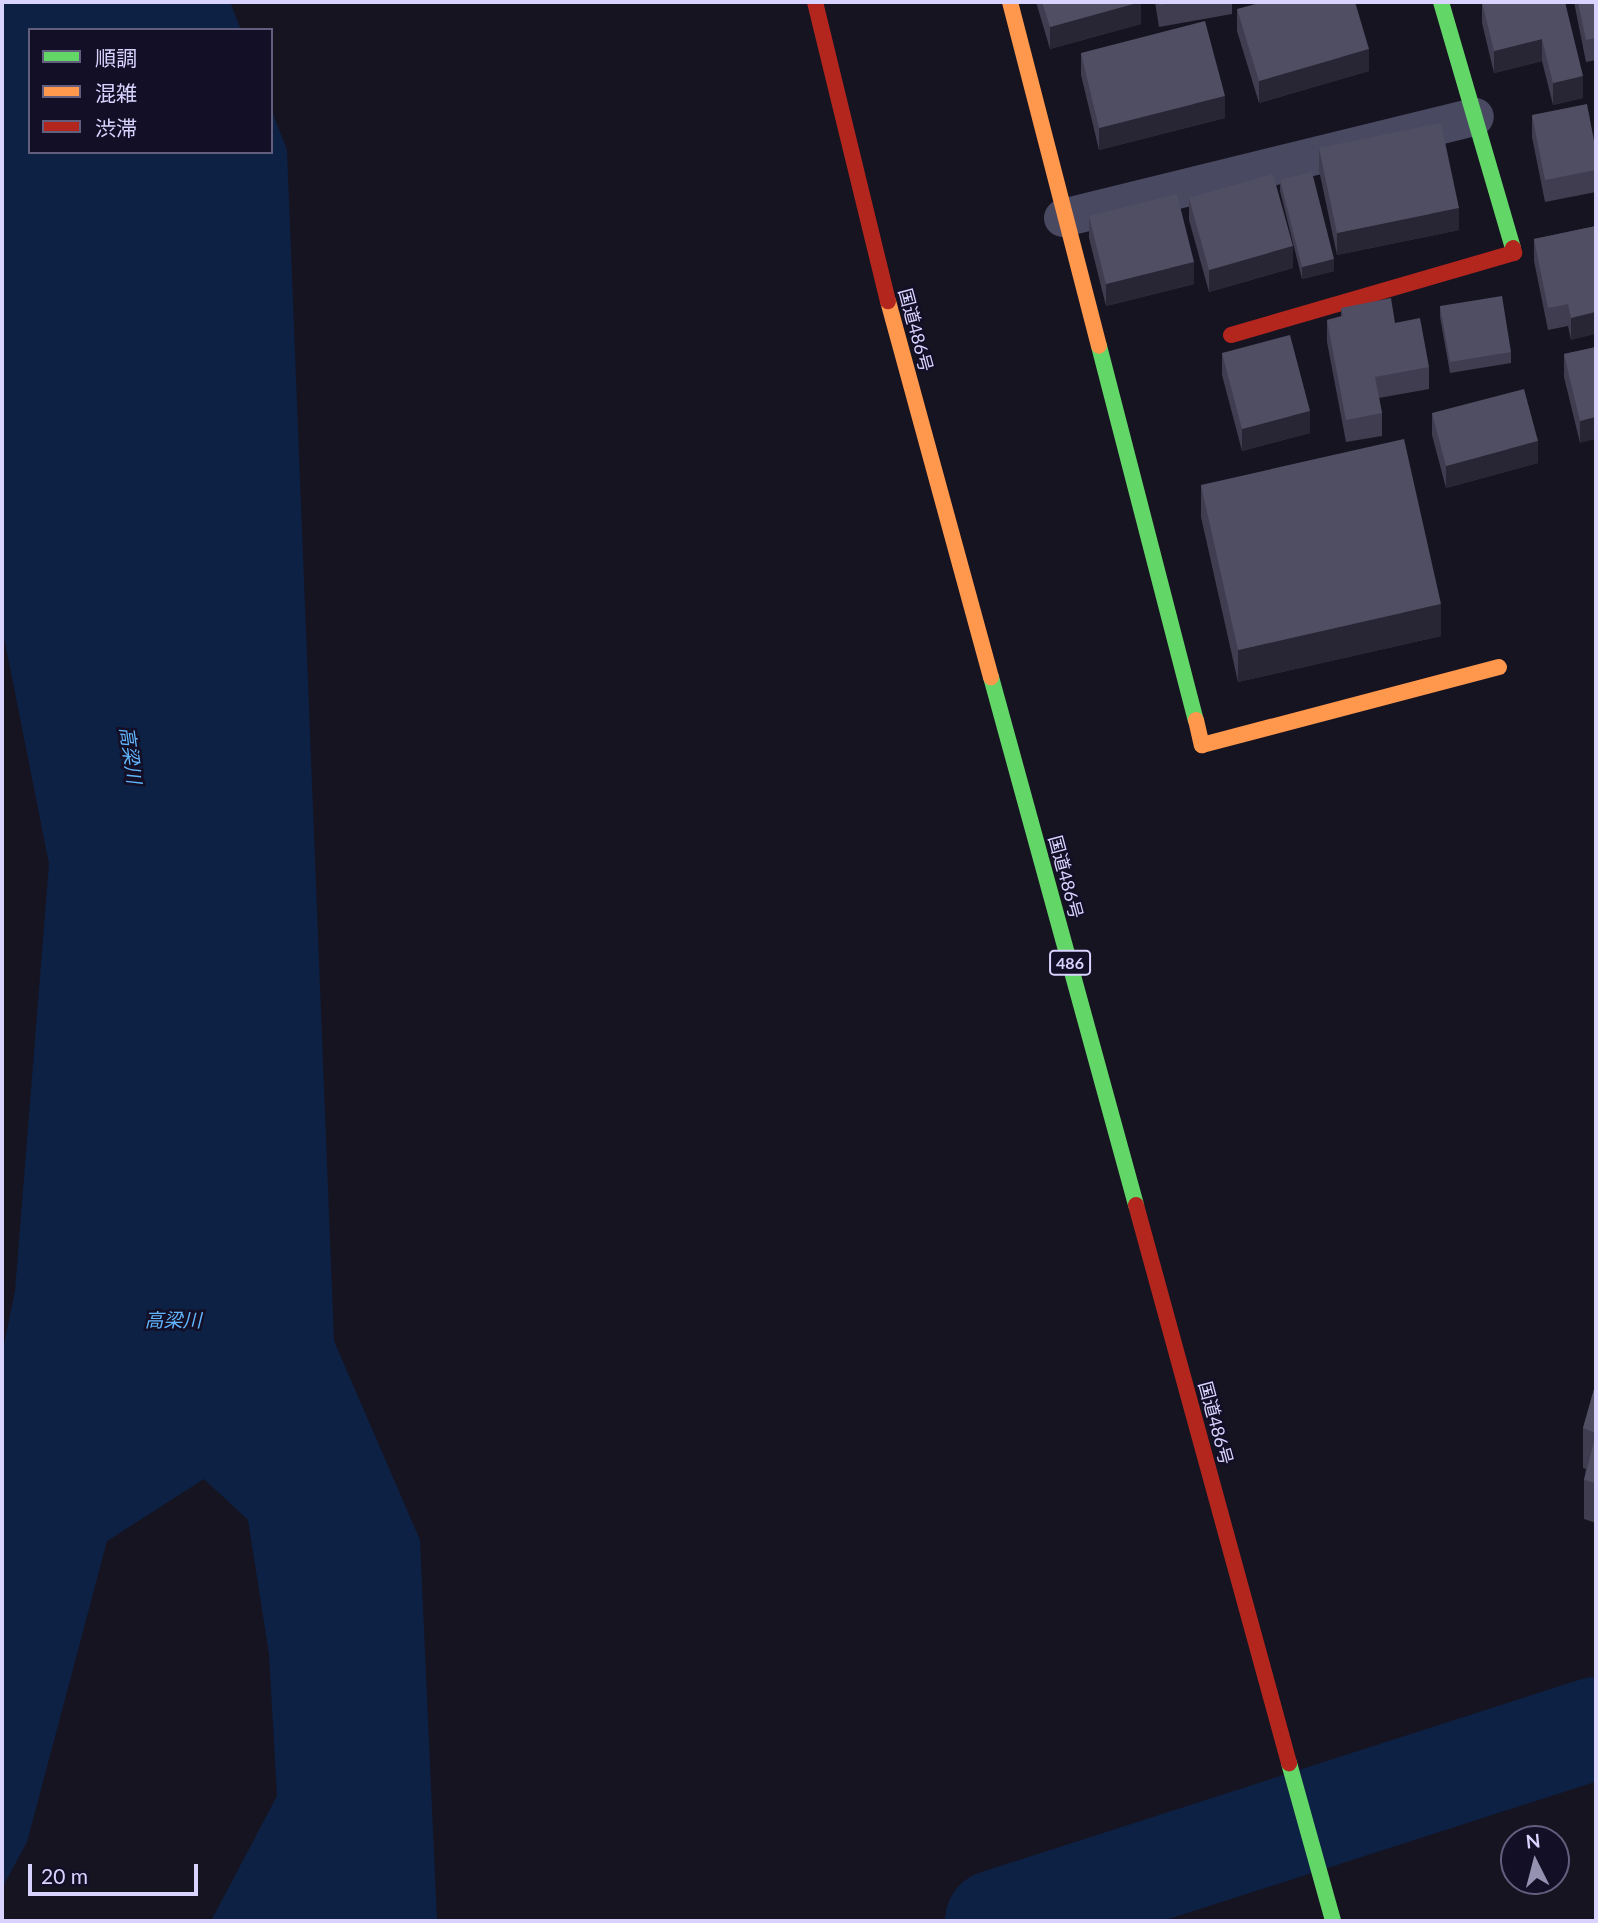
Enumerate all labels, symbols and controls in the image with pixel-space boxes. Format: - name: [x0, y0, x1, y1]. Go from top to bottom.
- legend: [28, 28, 273, 154]
- text: 順調: [95, 45, 137, 70]
- text: 混雑: [95, 80, 137, 105]
- text: 渋滞: [95, 115, 137, 140]
- street label: 国道486号: [895, 286, 937, 374]
- water label: 高梁川: [116, 725, 146, 785]
- street label: 国道486号: [1045, 833, 1087, 921]
- road number: 486: [1049, 951, 1091, 976]
- water label: 高梁川: [145, 1309, 201, 1331]
- street label: 国道486号: [1195, 1379, 1237, 1467]
- north arrow: [1500, 1825, 1570, 1895]
- text: N: [1524, 1828, 1541, 1853]
- scale bar: [32, 1850, 201, 1894]
- text: 20 m: [41, 1863, 88, 1888]

